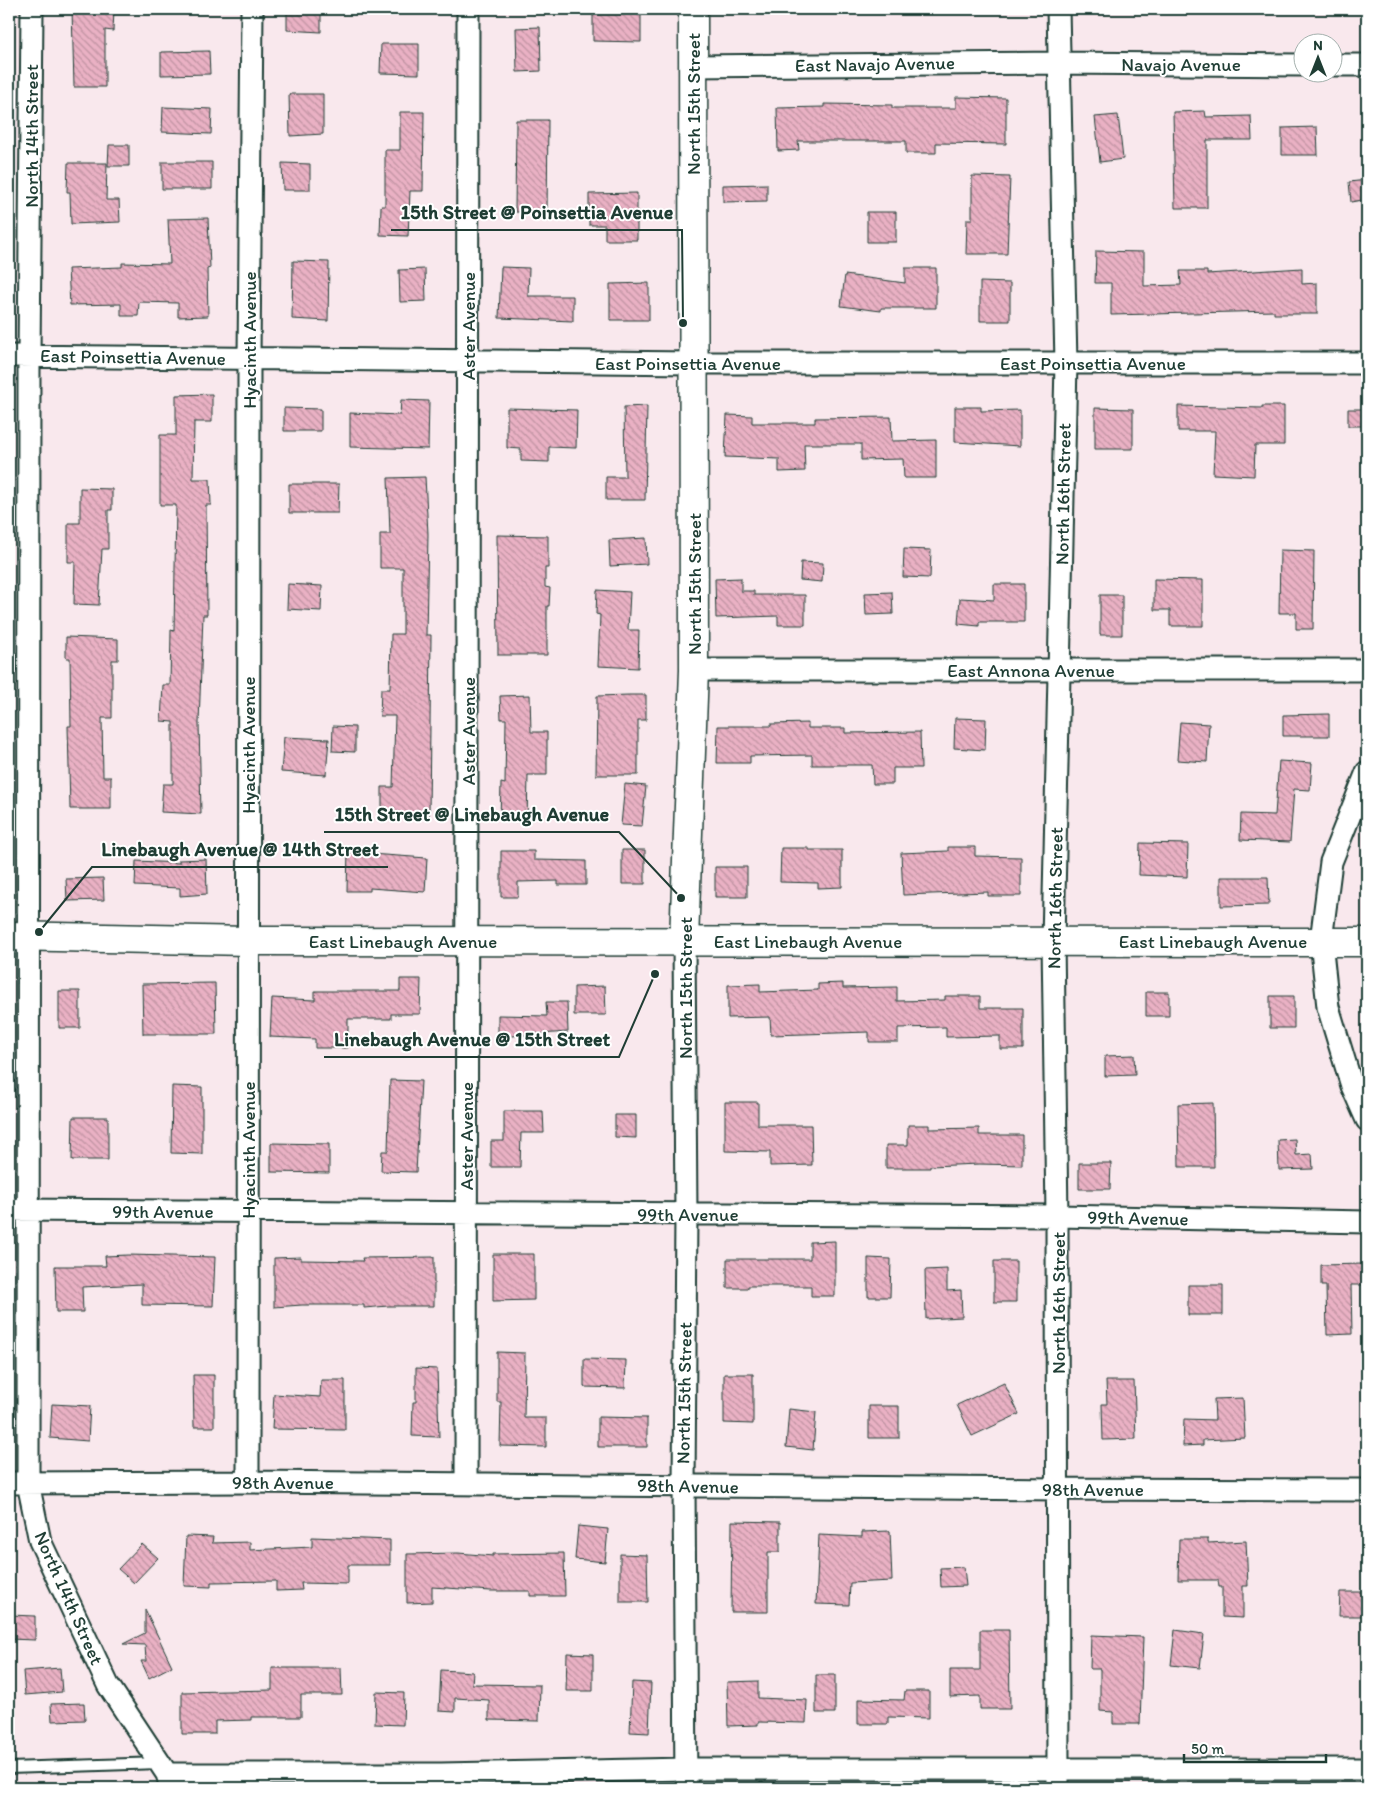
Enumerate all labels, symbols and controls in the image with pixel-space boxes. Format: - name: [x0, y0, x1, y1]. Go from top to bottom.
- north arrow: [1294, 32, 1344, 82]
- street label: North 15th Street: [682, 33, 705, 175]
- text: N: [1313, 37, 1323, 54]
- street label: East Navajo Avenue: [795, 51, 955, 77]
- street label: Navajo Avenue: [1121, 53, 1241, 76]
- street label: North 14th Street: [20, 64, 43, 208]
- callout: 15th Street @ Poinsettia Avenue: [391, 195, 682, 230]
- text: 15th Street @ Poinsettia Avenue: [401, 200, 674, 224]
- street label: Hyacinth Avenue: [238, 271, 261, 409]
- street label: Aster Avenue: [457, 272, 480, 380]
- street label: East Poinsettia Avenue: [40, 344, 226, 370]
- street label: East Poinsettia Avenue: [595, 352, 781, 375]
- street label: East Poinsettia Avenue: [1000, 352, 1186, 375]
- street label: North 16th Street: [1050, 423, 1076, 565]
- street label: North 15th Street: [683, 513, 706, 655]
- street label: East Annona Avenue: [947, 659, 1115, 682]
- street label: Hyacinth Avenue: [237, 676, 260, 814]
- street label: Aster Avenue: [457, 677, 480, 785]
- callout: 15th Street @ Linebaugh Avenue: [324, 797, 619, 832]
- text: 15th Street @ Linebaugh Avenue: [335, 802, 610, 827]
- street label: North 16th Street: [1042, 827, 1068, 969]
- callout: Linebaugh Avenue @ 14th Street: [92, 832, 388, 867]
- text: Linebaugh Avenue @ 14th Street: [101, 837, 379, 862]
- street label: North 15th Street: [674, 917, 697, 1059]
- street label: East Linebaugh Avenue: [309, 930, 497, 953]
- street label: East Linebaugh Avenue: [714, 930, 902, 953]
- street label: East Linebaugh Avenue: [1119, 930, 1307, 953]
- callout: Linebaugh Avenue @ 15th Street: [324, 1022, 619, 1057]
- text: Linebaugh Avenue @ 15th Street: [334, 1027, 611, 1052]
- street label: Hyacinth Avenue: [237, 1081, 260, 1219]
- street label: Aster Avenue: [455, 1082, 478, 1190]
- street label: 99th Avenue: [112, 1200, 214, 1223]
- street label: 99th Avenue: [637, 1203, 739, 1226]
- street label: 99th Avenue: [1087, 1206, 1189, 1230]
- street label: North 16th Street: [1047, 1232, 1070, 1374]
- street label: North 15th Street: [671, 1322, 697, 1464]
- street label: 98th Avenue: [232, 1471, 334, 1494]
- street label: 98th Avenue: [637, 1474, 739, 1498]
- street label: 98th Avenue: [1042, 1478, 1144, 1501]
- street label: North 14th Street: [29, 1528, 109, 1668]
- scale bar: [1184, 1732, 1326, 1764]
- text: 50 m: [1191, 1740, 1224, 1758]

